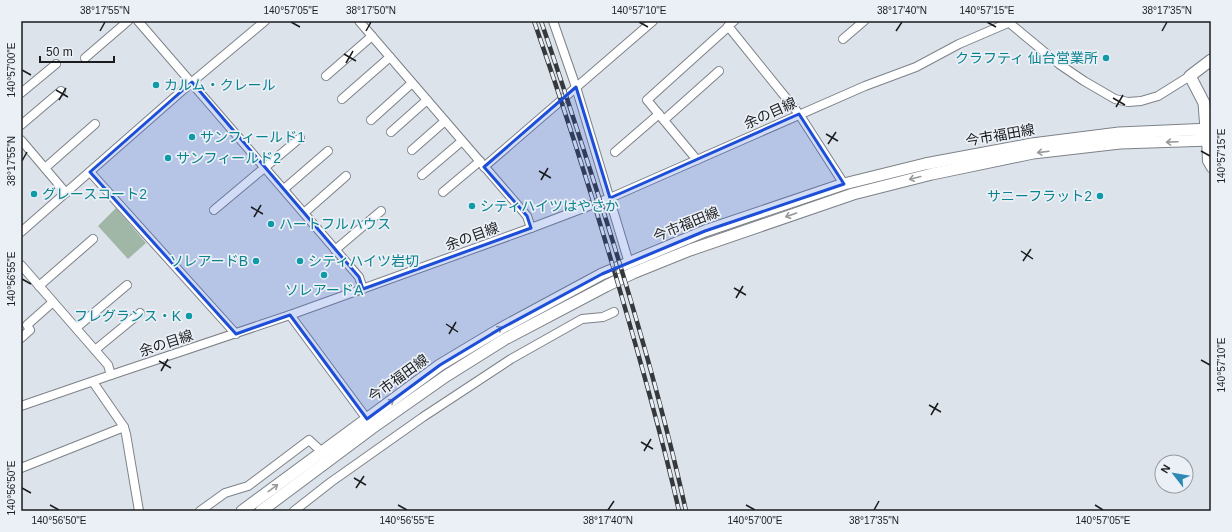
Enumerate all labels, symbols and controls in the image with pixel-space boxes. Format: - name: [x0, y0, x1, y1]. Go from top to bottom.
- text: 38°17'55"N: [80, 5, 130, 16]
- text: 140°57'05"E: [263, 5, 319, 16]
- text: 38°17'50"N: [346, 5, 396, 16]
- text: 140°57'10"E: [611, 5, 667, 16]
- text: 38°17'40"N: [877, 5, 927, 16]
- text: 140°57'15"E: [959, 5, 1015, 16]
- text: 38°17'35"N: [1142, 5, 1192, 16]
- scale bar: [40, 38, 114, 64]
- text: 140°57'00"E: [6, 42, 17, 98]
- text: 50 m: [46, 45, 73, 59]
- place label: クラフティ 仙台営業所: [955, 50, 1098, 66]
- marker: クラフティ 仙台営業所: [1101, 53, 1111, 63]
- place label: カルム・クレール: [164, 77, 276, 93]
- marker: カルム・クレール: [151, 80, 161, 90]
- street label: 余の目線: [741, 94, 799, 132]
- street label: 今市福田線: [964, 121, 1036, 149]
- text: 140°57'15"E: [1216, 128, 1227, 184]
- place label: サンフィールド1: [200, 129, 305, 145]
- marker: サンフィールド1: [187, 132, 197, 142]
- text: 38°17'55"N: [6, 136, 17, 186]
- one-way arrow: [1166, 138, 1179, 145]
- one-way arrow: [1037, 148, 1050, 156]
- place label: サンフィールド2: [176, 150, 281, 166]
- marker: サンフィールド2: [163, 153, 173, 163]
- one-way arrow: [909, 175, 922, 182]
- place label: グレースコート2: [42, 186, 147, 202]
- place label: サニーフラット2: [987, 188, 1092, 204]
- marker: グレースコート2: [29, 189, 39, 199]
- marker: サニーフラット2: [1095, 191, 1105, 201]
- place label: シティハイツはやさか: [480, 198, 619, 214]
- marker: シティハイツはやさか: [467, 201, 477, 211]
- street label: 今市福田線: [651, 203, 721, 245]
- one-way arrow: [785, 212, 797, 220]
- place label: ハートフルハウス: [279, 216, 391, 232]
- marker: ハートフルハウス: [266, 219, 276, 229]
- street label: 余の目線: [443, 219, 501, 253]
- text: 140°56'55"E: [6, 251, 17, 307]
- place label: ソレアードB: [170, 253, 248, 269]
- place label: シティハイツ岩切: [308, 253, 419, 269]
- marker: ソレアードB: [251, 256, 261, 266]
- marker: シティハイツ岩切: [295, 256, 305, 266]
- one-way arrow: [606, 266, 618, 273]
- marker: ソレアードA: [319, 270, 329, 280]
- place label: ソレアードA: [285, 282, 364, 298]
- place label: フレグランス・K: [74, 308, 182, 324]
- marker: フレグランス・K: [184, 311, 194, 321]
- one-way arrow: [491, 326, 503, 334]
- street label: 余の目線: [137, 327, 195, 359]
- text: 140°57'10"E: [1216, 337, 1227, 393]
- street label: 今市福田線: [365, 351, 431, 405]
- one-way arrow: [384, 398, 395, 407]
- north arrow: [1154, 454, 1194, 494]
- text: 140°56'50"E: [6, 460, 17, 516]
- text: N: [1158, 462, 1173, 475]
- one-way arrow: [268, 484, 279, 492]
- text: 140°56'50"E: [31, 515, 87, 526]
- text: 140°56'55"E: [379, 515, 435, 526]
- text: 38°17'40"N: [583, 515, 633, 526]
- text: 140°57'00"E: [727, 515, 783, 526]
- text: 38°17'35"N: [849, 515, 899, 526]
- text: 140°57'05"E: [1075, 515, 1131, 526]

